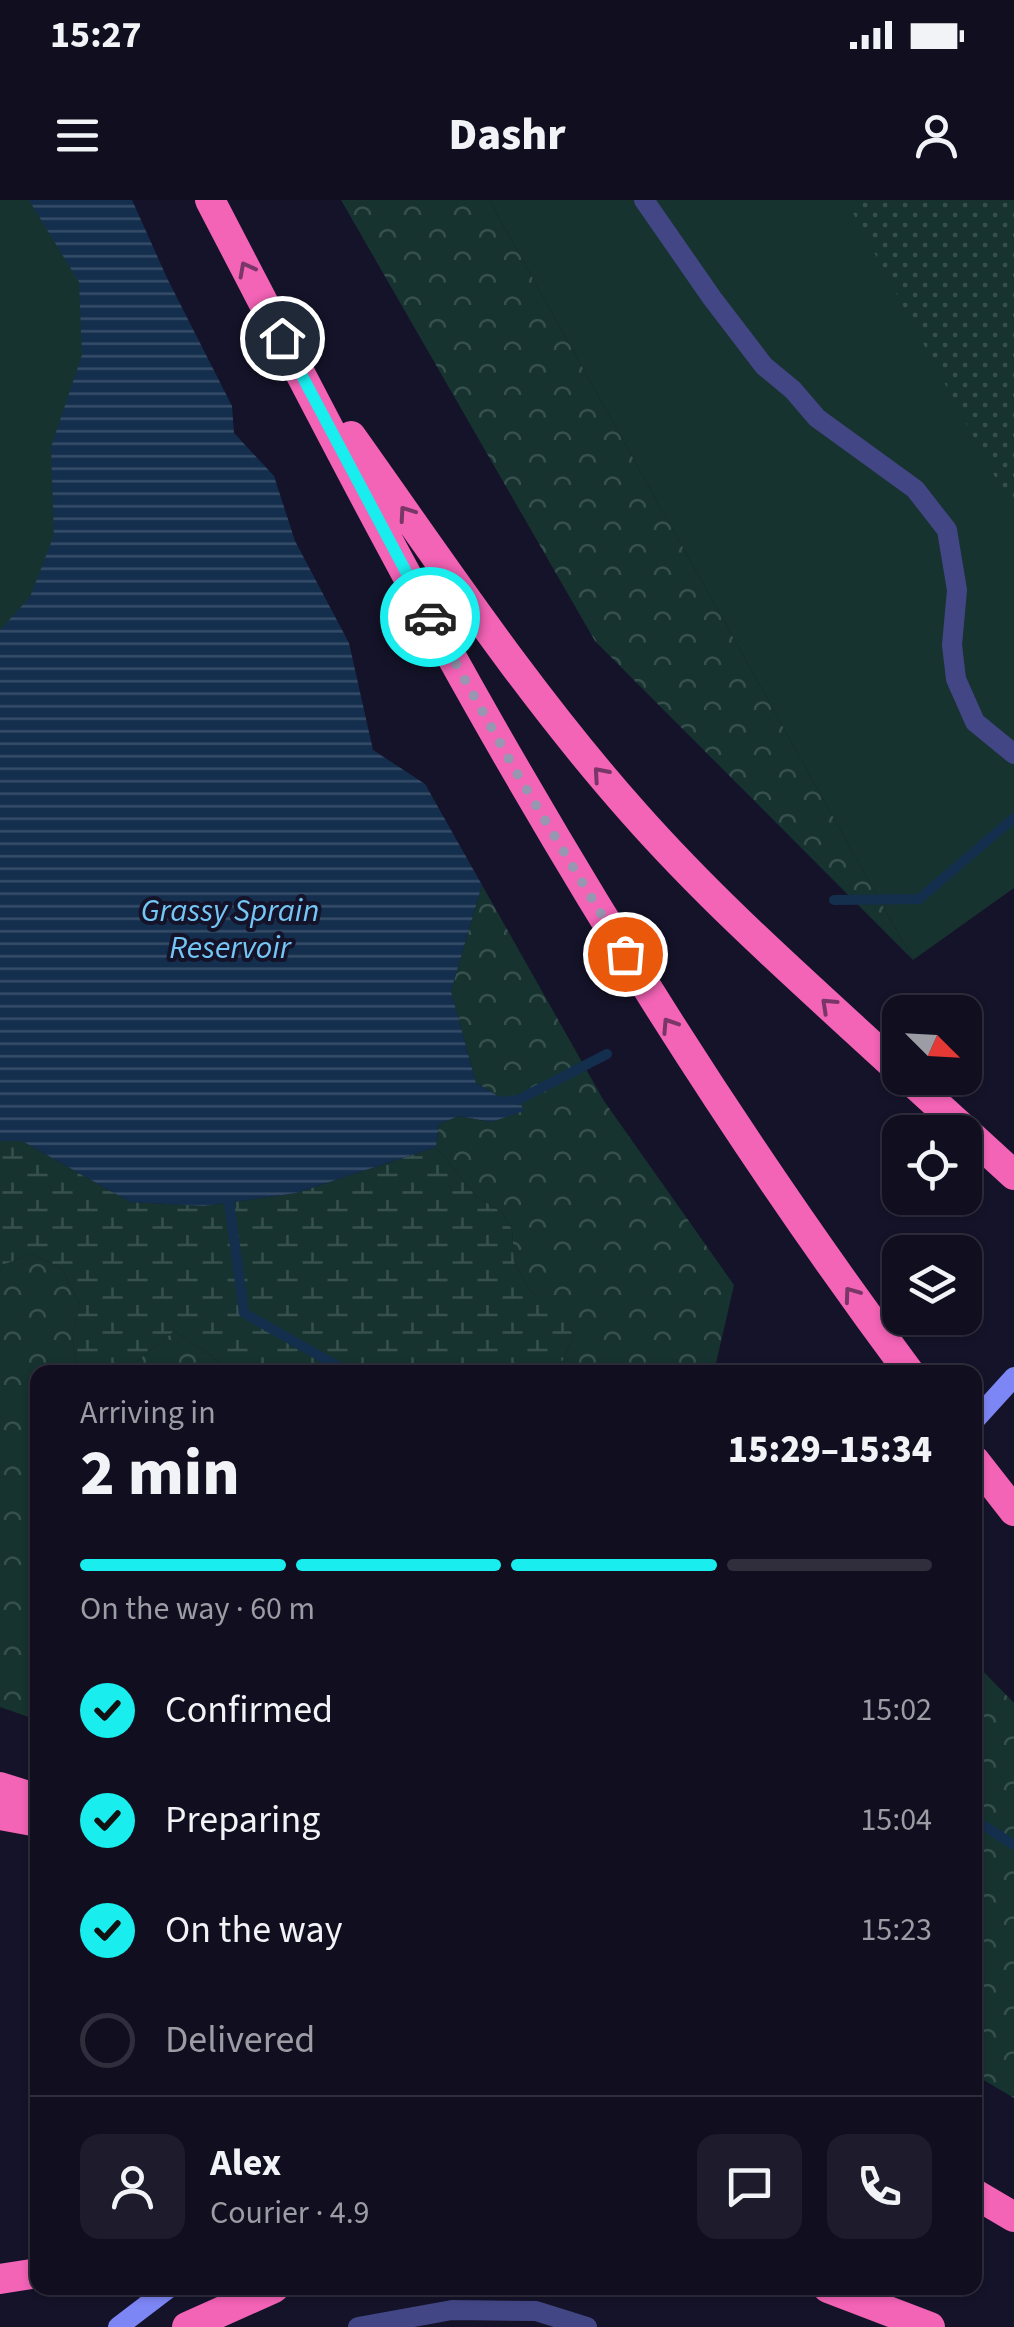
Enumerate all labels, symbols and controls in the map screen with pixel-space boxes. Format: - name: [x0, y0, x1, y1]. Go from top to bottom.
- text: 15:27: [50, 8, 142, 62]
- text: Dashr: [448, 103, 566, 167]
- icon: menu: [50, 108, 105, 163]
- icon: person: [909, 108, 964, 163]
- one-way arrow: [239, 261, 258, 279]
- pin: [240, 296, 325, 381]
- icon: home: [255, 311, 310, 366]
- one-way arrow: [400, 506, 418, 524]
- courier: [380, 567, 480, 667]
- icon: car: [403, 590, 458, 645]
- one-way arrow: [593, 767, 611, 786]
- water label: Grassy Sprain Reservoir: [141, 888, 319, 971]
- pin: [583, 912, 668, 997]
- icon: bag: [598, 927, 653, 982]
- north arrow: [882, 995, 982, 1095]
- map controls: [882, 995, 982, 1335]
- one-way arrow: [821, 999, 840, 1017]
- one-way arrow: [663, 1017, 682, 1035]
- button: locate: [882, 1115, 982, 1215]
- button: layers: [882, 1235, 982, 1335]
- one-way arrow: [845, 1287, 863, 1305]
- text: Arriving in: [80, 1390, 216, 1436]
- text: 15:29–15:34: [728, 1423, 932, 1477]
- text: 2 min: [80, 1427, 240, 1520]
- text: On the way · 60 m: [80, 1586, 315, 1632]
- icon: check: [80, 1683, 135, 1738]
- text: Confirmed: [165, 1683, 333, 1737]
- text: 15:02: [860, 1687, 932, 1733]
- icon: check: [80, 1793, 135, 1848]
- text: Preparing: [165, 1793, 320, 1847]
- text: 15:04: [860, 1797, 932, 1843]
- icon: check: [80, 1903, 135, 1958]
- text: On the way: [165, 1903, 342, 1957]
- text: 15:23: [860, 1907, 932, 1953]
- text: Delivered: [165, 2013, 315, 2067]
- button: person: [80, 2134, 185, 2239]
- button: chat: [697, 2134, 802, 2239]
- button: phone: [827, 2134, 932, 2239]
- text: Alex: [210, 2136, 281, 2190]
- text: Courier · 4.9: [210, 2190, 370, 2236]

